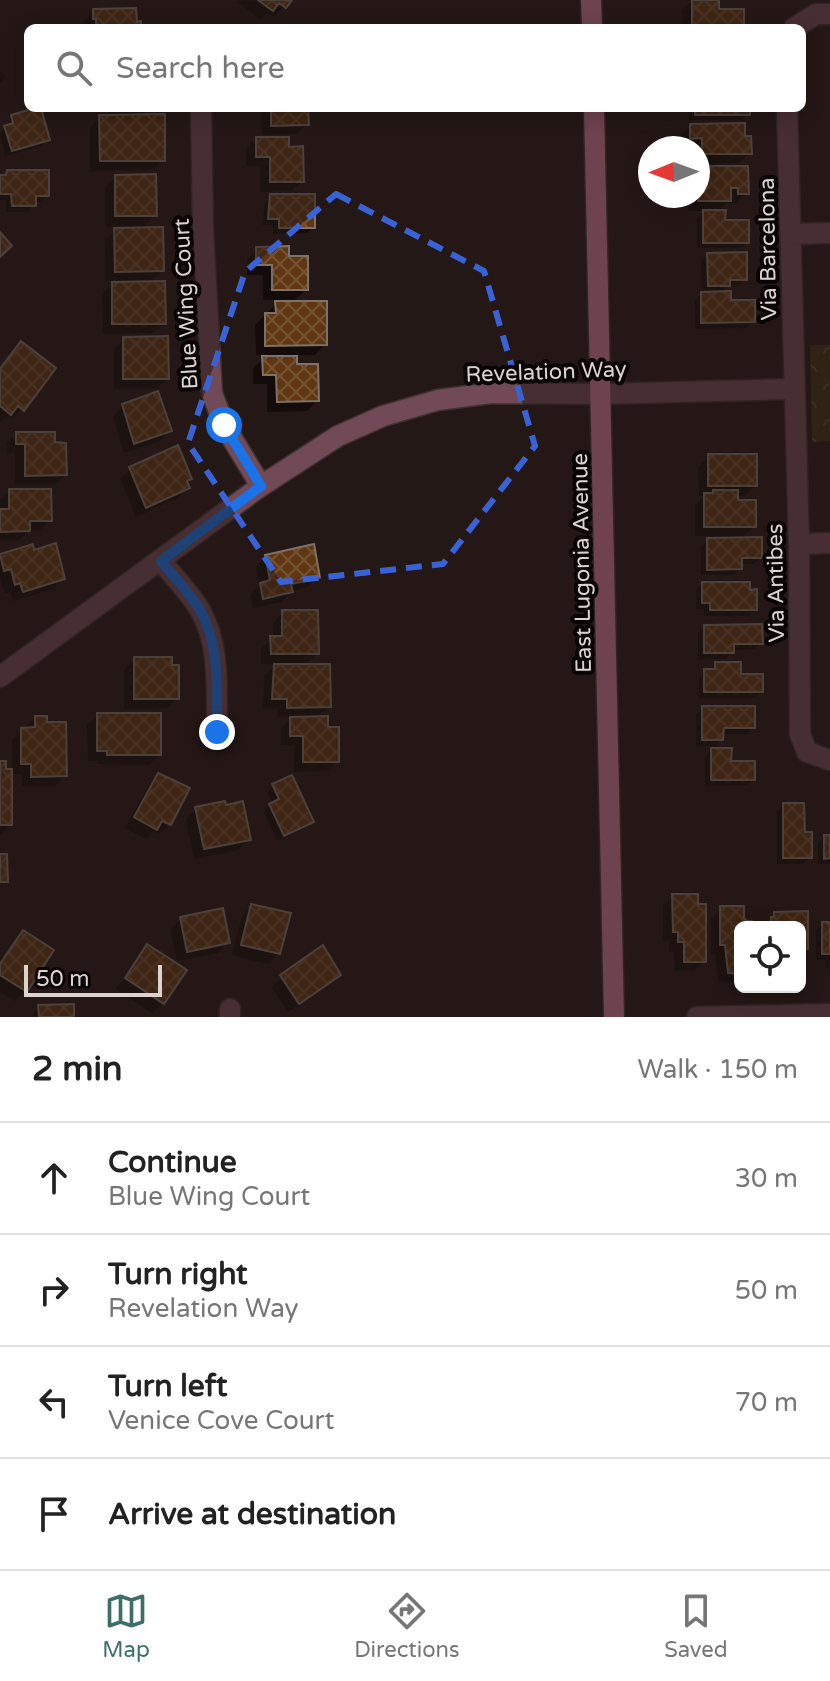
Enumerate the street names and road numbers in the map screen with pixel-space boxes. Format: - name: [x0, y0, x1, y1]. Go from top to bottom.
- street label: Via Barcelona: [754, 177, 782, 321]
- street label: Blue Wing Court: [169, 218, 203, 390]
- street label: Revelation Way: [465, 356, 627, 388]
- street label: East Lugonia Avenue: [567, 453, 597, 673]
- street label: Via Antibes: [762, 523, 790, 643]

